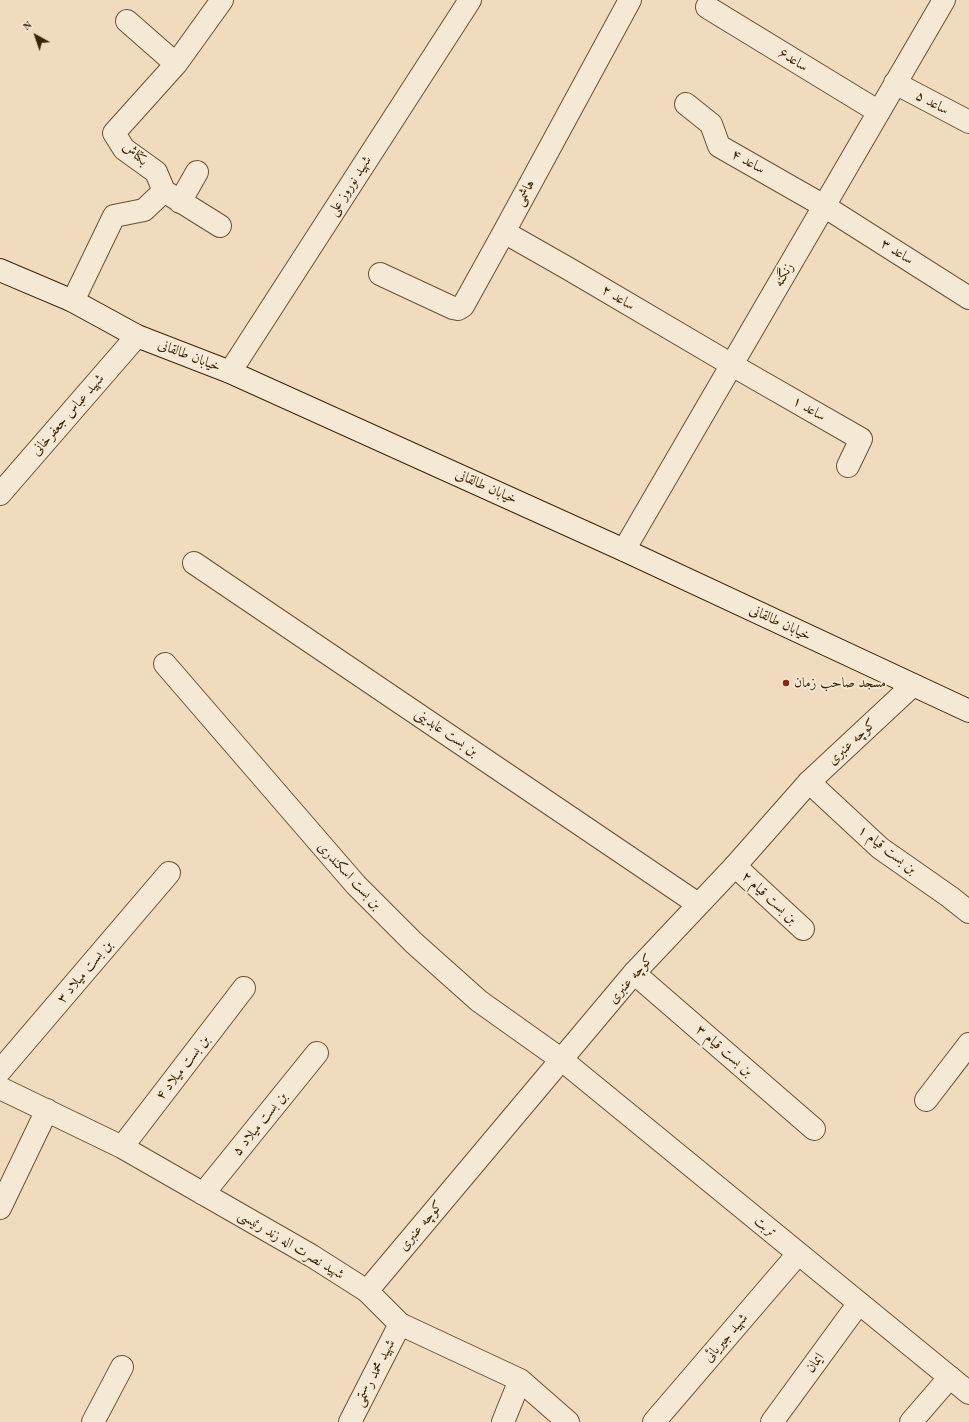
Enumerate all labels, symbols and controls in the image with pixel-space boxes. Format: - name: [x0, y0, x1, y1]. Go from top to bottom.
- north arrow: [16, 16, 56, 56]
- text: N: [21, 20, 35, 33]
- street label: ساعد۶: [775, 45, 811, 75]
- street label: ساعد ۵: [912, 87, 952, 119]
- street label: بکتاش: [119, 138, 151, 170]
- street label: ساعد ۴: [728, 146, 768, 178]
- street label: شهید نوروز علی: [324, 153, 376, 219]
- street label: هاشمی: [511, 177, 539, 209]
- street label: ساعد ۳: [878, 236, 916, 268]
- street label: زنگنه: [770, 260, 798, 290]
- street label: ساعد ۲: [599, 282, 637, 314]
- street label: خیابان طالقانی: [155, 336, 223, 376]
- street label: شهید عباس جعفرخانی: [28, 371, 108, 459]
- street label: ساعد ۱: [790, 393, 828, 425]
- street label: خیابان طالقانی: [452, 466, 520, 508]
- street label: خیابان طالقانی: [747, 601, 813, 645]
- place label: مسجد صاحب زمان: [794, 675, 886, 691]
- marker: مسجد صاحب زمان: [781, 678, 791, 688]
- street label: بن بست عابدینی: [411, 706, 481, 760]
- street label: کوچه عنبری: [824, 715, 880, 769]
- street label: بن بست قیام ۱: [854, 822, 920, 878]
- street label: بن بست اسکندری: [313, 839, 385, 913]
- street label: بن بست قیام ۲: [738, 868, 800, 928]
- street label: بن بست میلاد ۳: [54, 937, 116, 1007]
- street label: کوچه عنبری: [605, 951, 657, 1007]
- street label: بن بست قیام ۳: [692, 1022, 756, 1080]
- street label: بن بست میلاد ۴: [153, 1032, 213, 1104]
- street label: بن بست میلاد ۵: [229, 1089, 291, 1159]
- street label: کوچه عنبری: [395, 1198, 447, 1254]
- street label: شهید نصرت اله زند رئیسی: [235, 1207, 347, 1283]
- street label: تربت: [750, 1213, 780, 1241]
- street label: شهید جیریائی: [700, 1310, 752, 1366]
- street label: شهید محمد رستمی: [351, 1337, 399, 1409]
- street label: ایمان: [802, 1350, 828, 1376]

